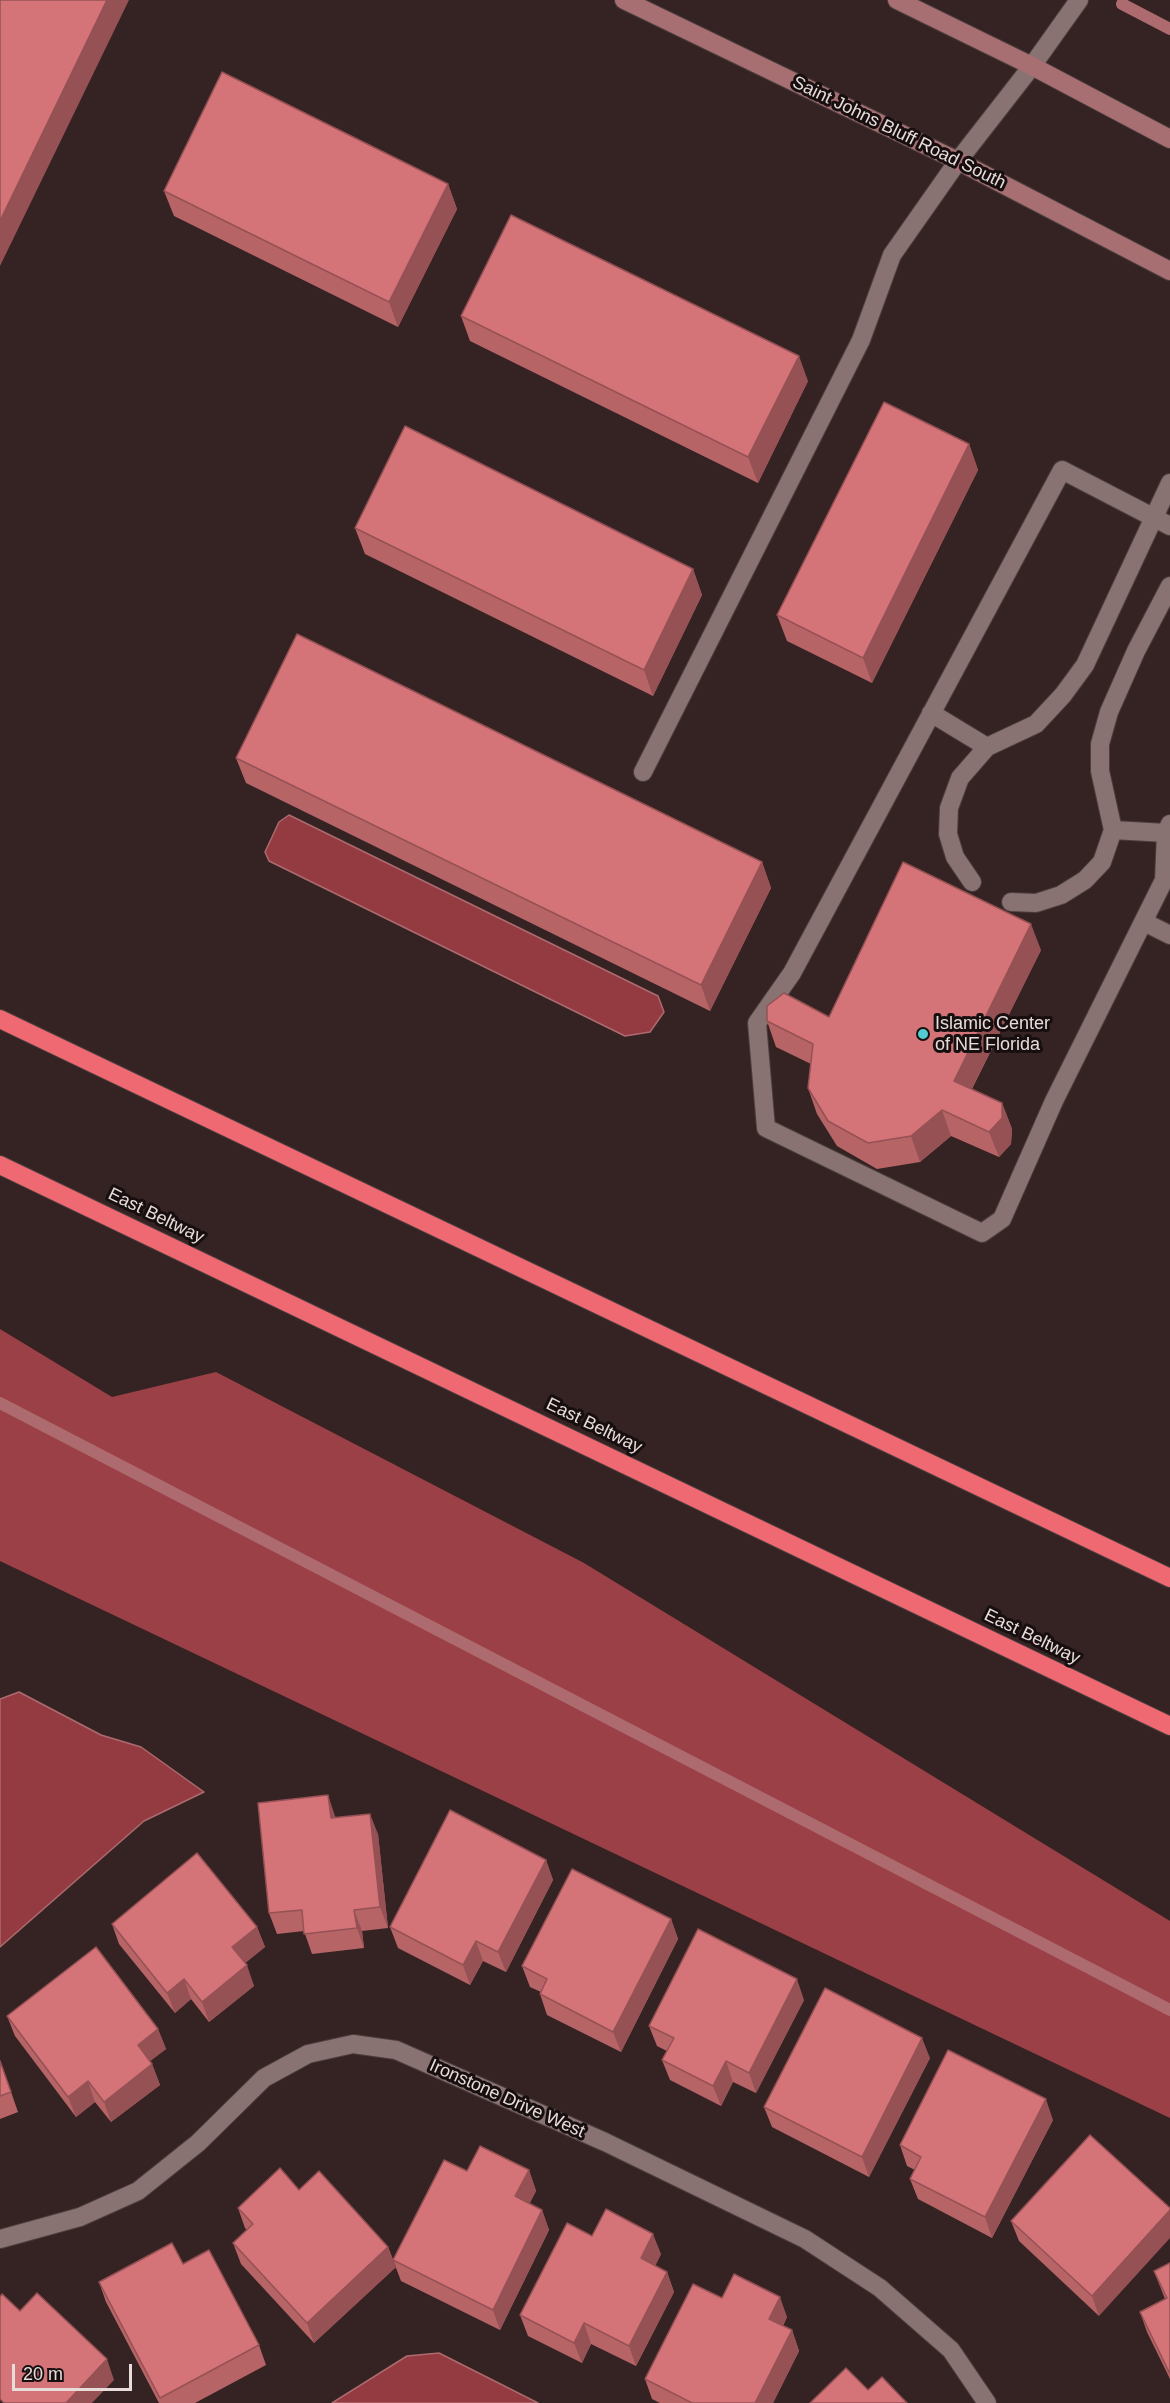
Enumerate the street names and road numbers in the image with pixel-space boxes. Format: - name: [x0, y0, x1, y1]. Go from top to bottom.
- street label: Saint Johns Bluff Road South: [789, 72, 1009, 194]
- street label: East Beltway: [105, 1183, 207, 1249]
- street label: East Beltway: [543, 1393, 645, 1459]
- street label: East Beltway: [981, 1604, 1083, 1670]
- street label: Ironstone Drive West: [426, 2055, 588, 2143]

